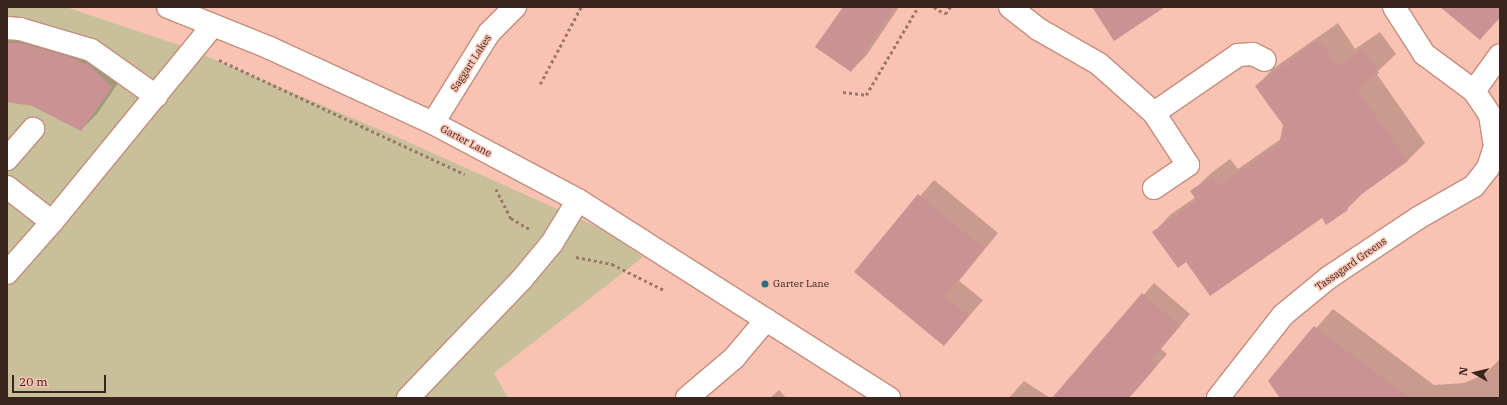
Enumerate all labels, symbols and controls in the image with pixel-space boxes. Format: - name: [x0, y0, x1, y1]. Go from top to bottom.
- street label: Saggart Lakes: [448, 32, 494, 94]
- street label: Garter Lane: [438, 123, 494, 159]
- street label: Tassagard Greens: [1313, 235, 1389, 293]
- place label: Garter Lane: [773, 278, 829, 290]
- marker: Garter Lane: [760, 279, 770, 289]
- north arrow: [1455, 353, 1495, 393]
- text: N: [1456, 366, 1471, 377]
- scale bar: [14, 367, 108, 393]
- text: 20 m: [19, 374, 48, 389]

